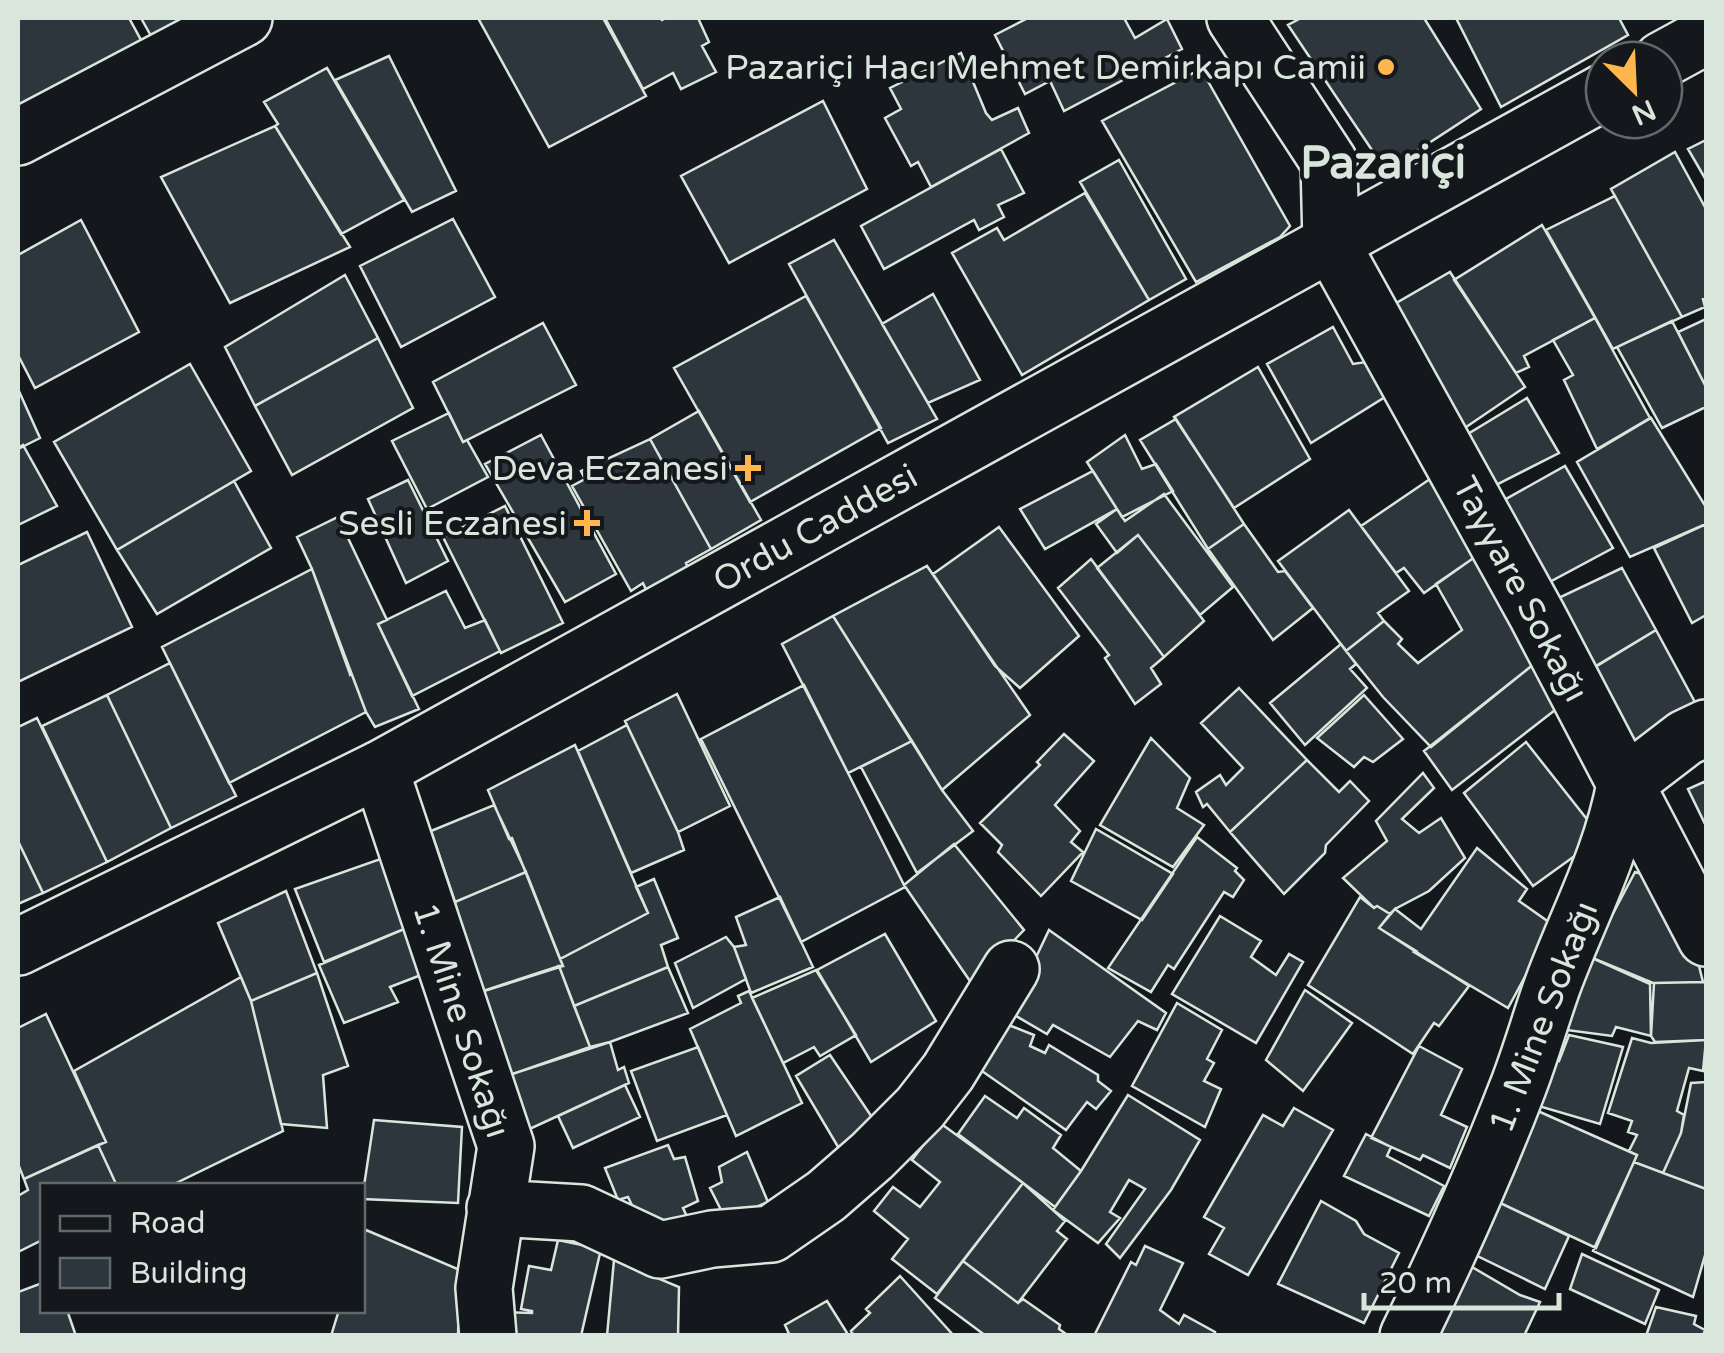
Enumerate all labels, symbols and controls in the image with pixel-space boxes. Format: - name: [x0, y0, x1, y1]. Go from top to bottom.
- north arrow: [1584, 40, 1684, 140]
- place label: Pazariçi Hacı Mehmet Demirkapı Camii: [725, 47, 1366, 89]
- marker: Pazariçi Hacı Mehmet Demirkapı Camii: [1375, 56, 1397, 78]
- text: N: [1627, 92, 1661, 132]
- district label: Pazariçi: [1300, 137, 1466, 191]
- place label: Deva Eczanesi: [491, 448, 728, 490]
- street label: Ordu Caddesi: [706, 455, 925, 602]
- marker: Deva Eczanesi: [737, 457, 759, 479]
- street label: Tayyare Sokağı: [1443, 470, 1597, 709]
- place label: Sesli Eczanesi: [338, 503, 567, 545]
- marker: Sesli Eczanesi: [576, 512, 598, 534]
- street label: 1. Mine Sokağı: [1480, 896, 1607, 1139]
- street label: 1. Mine Sokağı: [403, 897, 519, 1143]
- legend: [40, 1183, 365, 1313]
- text: Road: [130, 1205, 205, 1242]
- scale bar: [1364, 1248, 1559, 1310]
- text: Building: [130, 1255, 247, 1292]
- text: 20 m: [1379, 1265, 1452, 1302]

